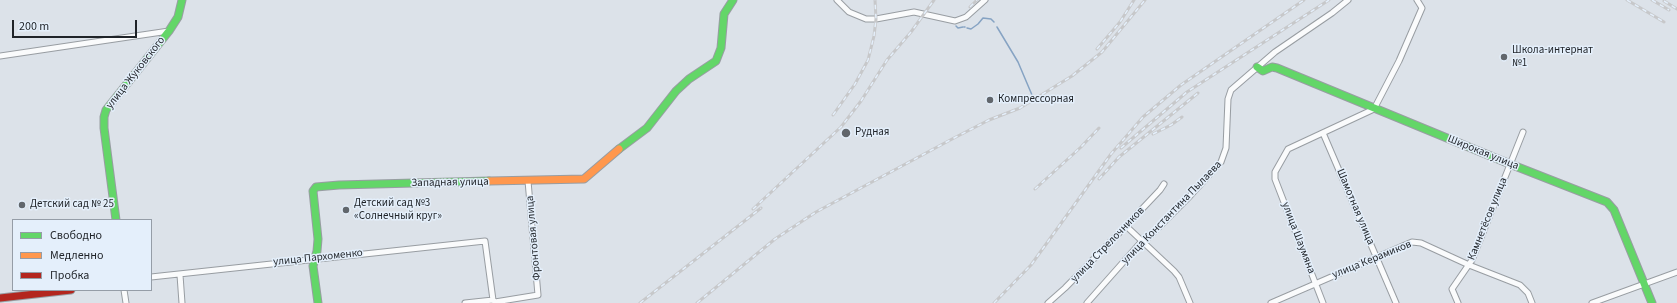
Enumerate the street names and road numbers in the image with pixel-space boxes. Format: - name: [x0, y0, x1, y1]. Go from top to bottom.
- street label: улица Жуковского: [104, 34, 168, 112]
- street label: Широкая улица: [1446, 133, 1520, 173]
- street label: улица Константина Пылаева: [1119, 159, 1225, 267]
- street label: Шамотная улица: [1333, 167, 1377, 247]
- street label: Западная улица: [411, 176, 489, 190]
- street label: Камнетёсов улица: [1465, 176, 1511, 262]
- street label: Фронтовая улица: [524, 195, 544, 281]
- street label: улица Шаумяна: [1278, 200, 1318, 276]
- street label: улица Стрелочников: [1068, 204, 1148, 286]
- street label: улица Керамиков: [1330, 238, 1414, 282]
- street label: улица Пархоменко: [273, 247, 363, 269]

